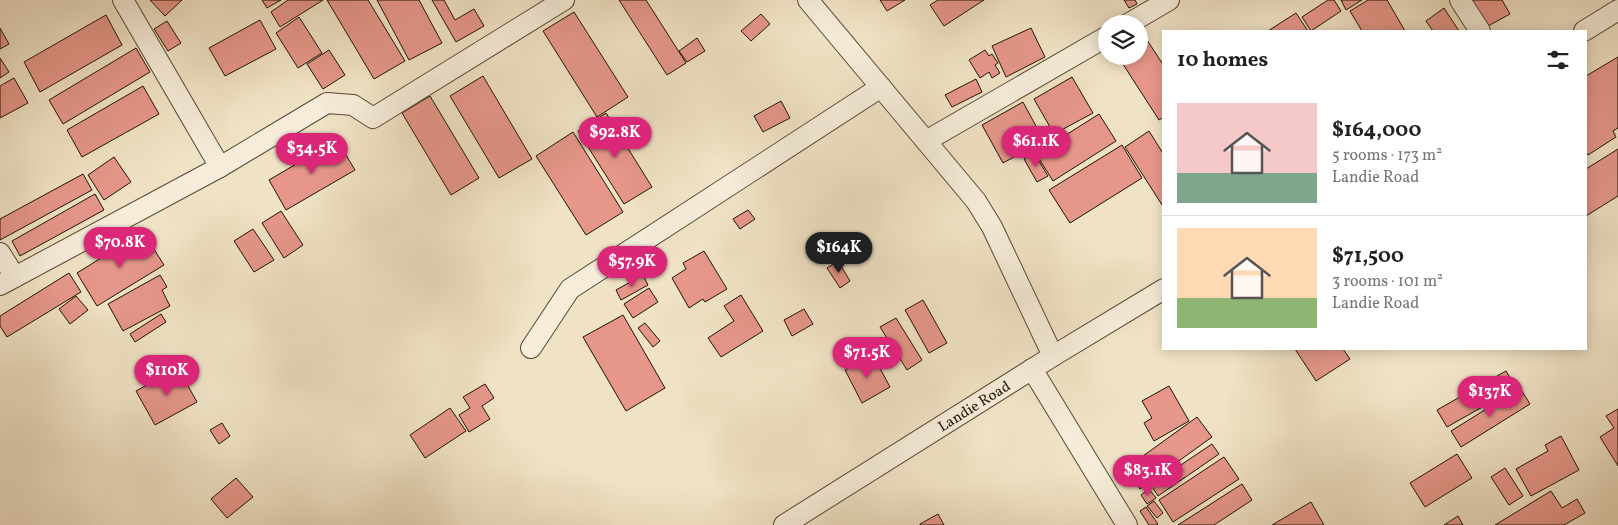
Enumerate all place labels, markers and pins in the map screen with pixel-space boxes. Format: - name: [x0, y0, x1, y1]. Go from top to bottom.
- pin: $92.8K: [574, 116, 656, 159]
- pin: $61.1K: [995, 126, 1077, 168]
- pin: $34.5K: [271, 132, 353, 175]
- pin: $70.8K: [79, 226, 161, 269]
- pin: $164K: [804, 232, 874, 274]
- pin: $57.9K: [591, 246, 673, 288]
- pin: $71.5K: [826, 336, 908, 379]
- pin: $110K: [132, 354, 202, 397]
- pin: $137K: [1455, 376, 1525, 418]
- pin: $83.1K: [1107, 454, 1189, 497]

